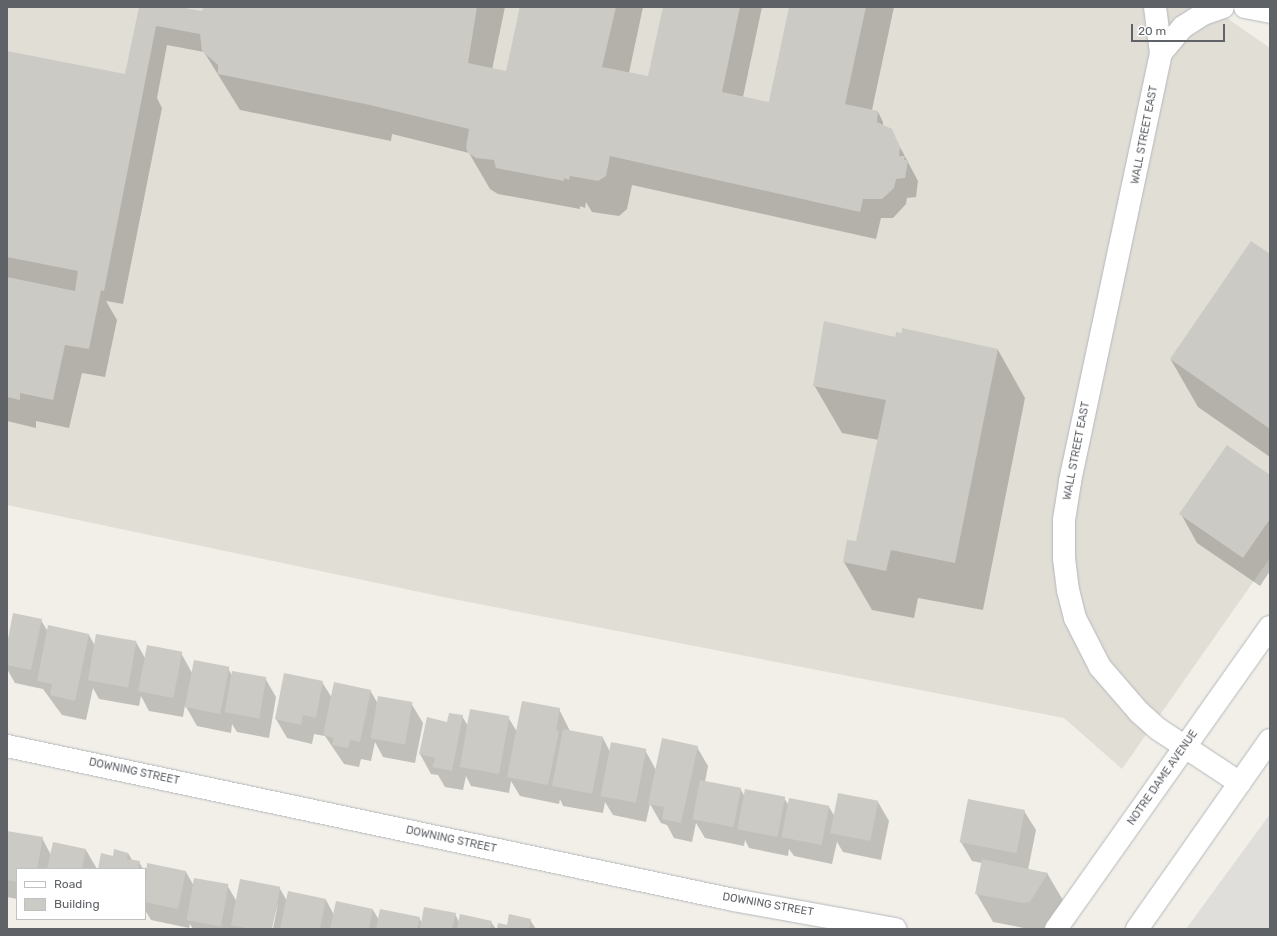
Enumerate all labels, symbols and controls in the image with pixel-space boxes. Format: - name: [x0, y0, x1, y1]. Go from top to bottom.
- scale bar: [1133, 16, 1227, 42]
- text: 20 m: [1138, 24, 1166, 38]
- street label: WALL STREET EAST: [1129, 84, 1161, 186]
- street label: WALL STREET EAST: [1061, 400, 1093, 502]
- street label: NOTRE DAME AVENUE: [1125, 728, 1201, 828]
- street label: DOWNING STREET: [88, 756, 180, 788]
- street label: DOWNING STREET: [405, 824, 497, 856]
- legend: [16, 868, 146, 920]
- text: Road: [54, 877, 82, 891]
- street label: DOWNING STREET: [721, 890, 815, 920]
- text: Building: [54, 897, 100, 911]

